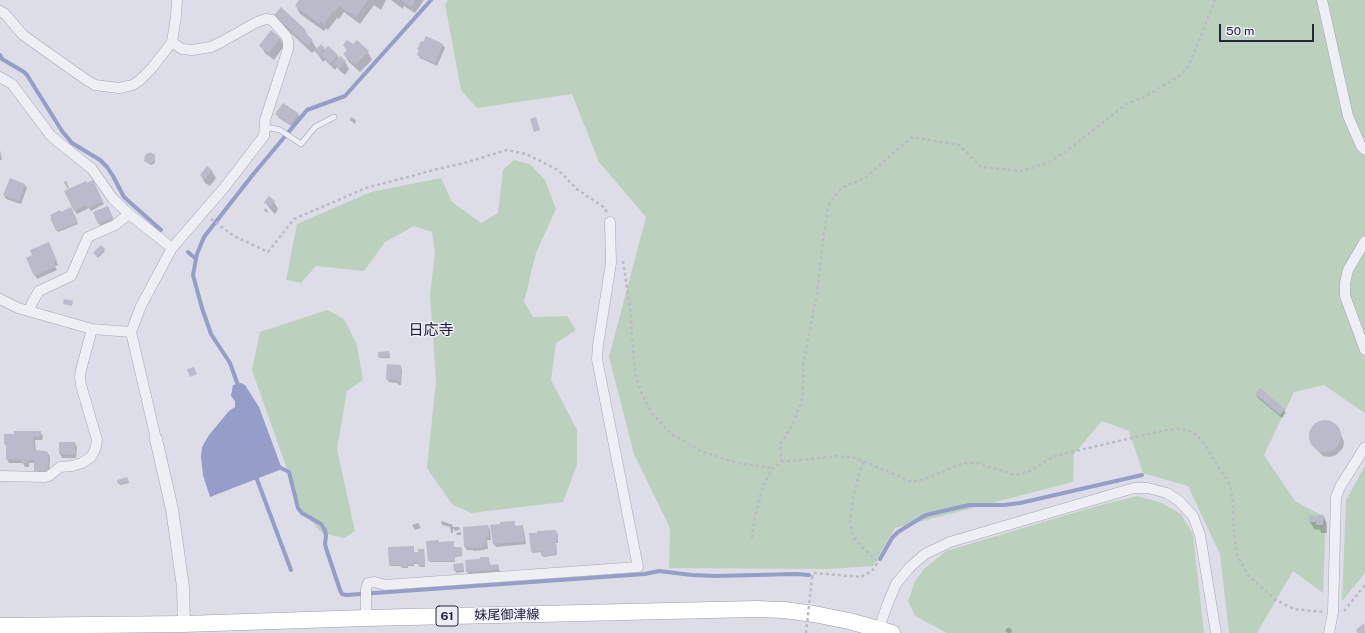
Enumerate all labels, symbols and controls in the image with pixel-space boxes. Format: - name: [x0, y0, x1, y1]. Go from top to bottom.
- scale bar: [1221, 16, 1316, 42]
- text: 50 m: [1226, 24, 1254, 38]
- district label: 日応寺: [409, 321, 453, 339]
- road number: 61: [436, 606, 458, 626]
- street label: 妹尾御津線: [474, 607, 540, 623]

